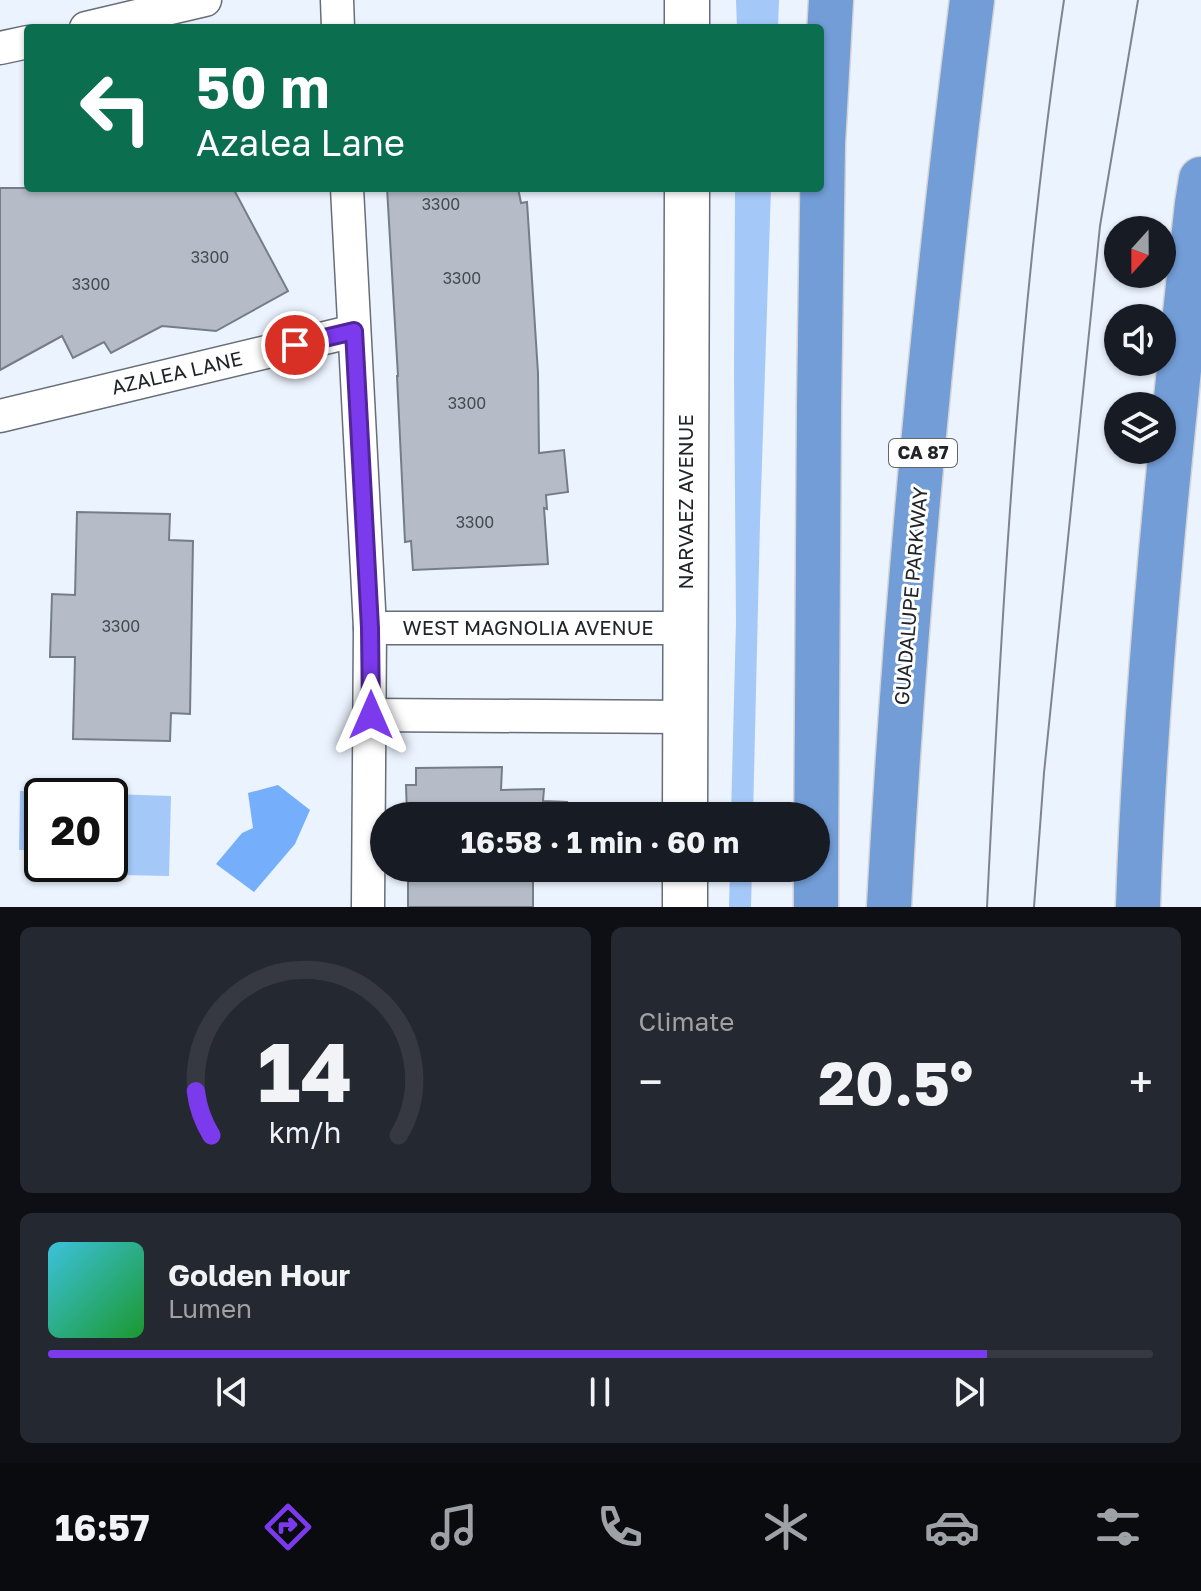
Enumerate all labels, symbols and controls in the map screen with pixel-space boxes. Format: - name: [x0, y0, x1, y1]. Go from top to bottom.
- text: 50 m: [196, 53, 330, 120]
- icon: left: [64, 56, 168, 160]
- text: Azalea Lane: [196, 121, 405, 164]
- house number: 3300: [422, 194, 460, 214]
- north arrow: [1104, 216, 1176, 288]
- map controls: [1104, 216, 1176, 464]
- house number: 3300: [191, 247, 229, 267]
- house number: 3300: [443, 268, 481, 288]
- house number: 3300: [72, 274, 110, 294]
- button: sound: [1104, 304, 1176, 376]
- pin: [261, 311, 329, 379]
- icon: arrive: [273, 323, 317, 367]
- street label: AZALEA LANE: [109, 345, 245, 399]
- button: layers: [1104, 392, 1176, 464]
- house number: 3300: [448, 393, 486, 413]
- street label: NARVAEZ AVENUE: [673, 414, 697, 590]
- road number: CA 87: [889, 439, 957, 467]
- street label: GUADALUPE PARKWAY: [889, 486, 932, 706]
- house number: 3300: [456, 512, 494, 532]
- street label: WEST MAGNOLIA AVENUE: [403, 615, 653, 639]
- house number: 3300: [102, 616, 140, 636]
- position arrow: [329, 673, 413, 757]
- speed limit sign: 20: [24, 778, 128, 882]
- text: 16:58 · 1 min · 60 m: [461, 824, 739, 860]
- text: Climate: [639, 1006, 734, 1037]
- text: 14: [258, 1020, 353, 1120]
- text: 20.5°: [818, 1046, 973, 1118]
- text: −: [639, 1055, 663, 1108]
- text: +: [1129, 1055, 1153, 1108]
- text: km/h: [269, 1115, 342, 1149]
- text: Golden Hour: [168, 1257, 350, 1293]
- text: Lumen: [168, 1293, 252, 1324]
- icon: previous: [210, 1370, 254, 1414]
- icon: pause: [578, 1370, 622, 1414]
- icon: next: [947, 1370, 991, 1414]
- icon: directions: [260, 1499, 316, 1555]
- icon: music: [426, 1499, 482, 1555]
- icon: phone: [592, 1499, 648, 1555]
- icon: climate: [758, 1499, 814, 1555]
- icon: car: [924, 1499, 980, 1555]
- icon: filters: [1090, 1499, 1146, 1555]
- text: 16:57: [55, 1506, 150, 1549]

